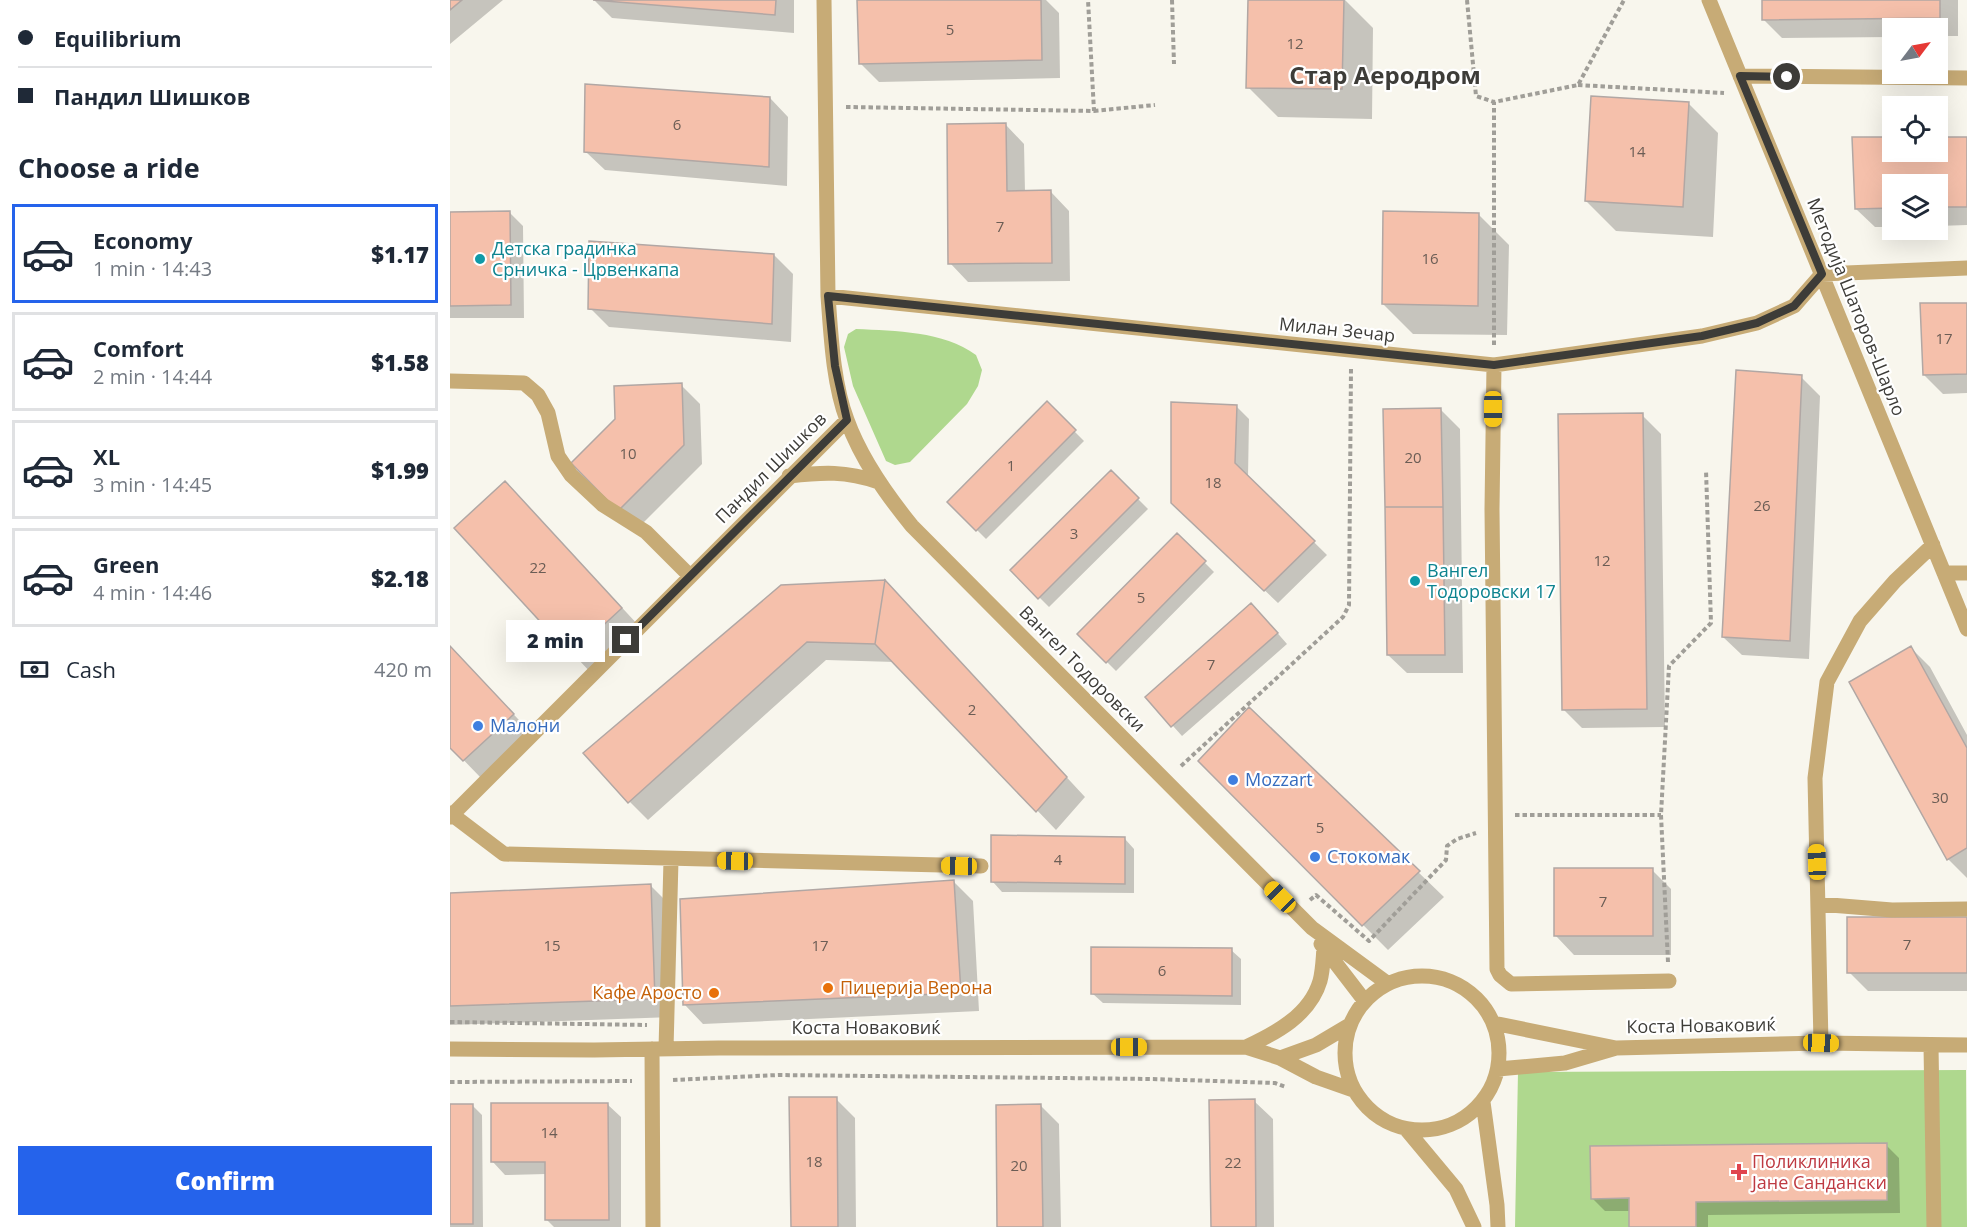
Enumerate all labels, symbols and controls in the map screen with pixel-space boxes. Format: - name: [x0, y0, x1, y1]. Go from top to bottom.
- north arrow: [1882, 18, 1948, 84]
- map controls: [1882, 18, 1948, 240]
- house number: 5: [946, 19, 954, 39]
- text: Equilibrium: [54, 23, 182, 53]
- house number: 12: [1286, 33, 1304, 53]
- district label: Стар Аеродром: [1289, 58, 1481, 91]
- route start: [1773, 63, 1800, 90]
- text: Пандил Шишков: [54, 81, 251, 111]
- button: locate: [1882, 96, 1948, 162]
- house number: 6: [673, 114, 681, 134]
- house number: 14: [1628, 141, 1646, 161]
- text: Choose a ride: [18, 149, 200, 186]
- button: layers: [1882, 174, 1948, 240]
- street label: Методија Шаторов-Шарло: [1802, 194, 1912, 419]
- house number: 7: [996, 216, 1004, 236]
- text: Economy: [93, 225, 192, 255]
- icon: car: [21, 227, 75, 281]
- place label: Детска градинка Срничка - Црвенкапа: [492, 236, 679, 281]
- text: $1.17: [371, 239, 429, 269]
- house number: 16: [1421, 248, 1439, 268]
- marker: Детска градинка Срничка - Црвенкапа: [473, 252, 487, 266]
- text: 1 min · 14:43: [93, 255, 212, 282]
- street label: Милан Зечар: [1278, 311, 1396, 347]
- house number: 17: [1935, 328, 1953, 348]
- text: Comfort: [93, 333, 184, 363]
- icon: car: [21, 335, 75, 389]
- text: $1.58: [371, 347, 429, 377]
- text: 2 min · 14:44: [93, 363, 212, 390]
- car: [1484, 391, 1502, 427]
- street label: Пандил Шишков: [710, 407, 831, 528]
- text: XL: [93, 441, 120, 471]
- icon: car: [21, 443, 75, 497]
- house number: 10: [619, 443, 637, 463]
- house number: 20: [1404, 447, 1422, 467]
- text: $1.99: [371, 455, 429, 485]
- house number: 1: [1007, 455, 1015, 475]
- text: 3 min · 14:45: [93, 471, 212, 498]
- house number: 18: [1204, 472, 1222, 492]
- house number: 26: [1753, 495, 1771, 515]
- house number: 3: [1070, 523, 1078, 543]
- text: Green: [93, 549, 159, 579]
- house number: 12: [1593, 550, 1611, 570]
- icon: car: [21, 551, 75, 605]
- house number: 22: [529, 557, 547, 577]
- place label: Вангел Тодоровски 17: [1427, 558, 1556, 603]
- text: $2.18: [371, 563, 429, 593]
- marker: Вангел Тодоровски 17: [1408, 574, 1422, 588]
- text: 4 min · 14:46: [93, 579, 212, 606]
- house number: 5: [1137, 587, 1145, 607]
- street label: Вангел Тодоровски: [1014, 600, 1151, 737]
- callout: 2 min: [506, 619, 605, 661]
- route end: [612, 626, 639, 653]
- text: 2 min: [527, 627, 584, 654]
- icon: cash: [18, 653, 51, 686]
- text: Cash: [66, 654, 116, 684]
- house number: 7: [1207, 654, 1215, 674]
- text: 420 m: [374, 656, 432, 683]
- house number: 2: [968, 699, 976, 719]
- place label: Малони: [490, 713, 560, 737]
- marker: Малони: [471, 719, 485, 733]
- place label: Mozzart: [1245, 767, 1313, 791]
- marker: Mozzart: [1226, 773, 1240, 787]
- house number: 30: [1931, 787, 1949, 807]
- house number: 5: [1316, 817, 1324, 837]
- place label: Стокомак: [1327, 844, 1411, 868]
- car: [1807, 844, 1827, 880]
- house number: 4: [1054, 849, 1063, 869]
- marker: Стокомак: [1308, 850, 1322, 864]
- car: [717, 852, 753, 870]
- car: [941, 857, 977, 875]
- car: [1261, 878, 1299, 916]
- house number: 7: [1599, 891, 1607, 911]
- house number: 7: [1903, 934, 1911, 954]
- house number: 15: [543, 935, 561, 955]
- house number: 17: [811, 935, 829, 955]
- house number: 6: [1158, 960, 1166, 980]
- place label: Пицерија Верона: [840, 975, 993, 999]
- place label: Кафе Аросто: [592, 980, 702, 1004]
- marker: Пицерија Верона: [821, 981, 835, 995]
- marker: Кафе Аросто: [707, 986, 721, 1000]
- street label: Коста Новаковиќ: [1626, 1012, 1776, 1038]
- street label: Коста Новаковиќ: [791, 1015, 941, 1039]
- car: [1803, 1033, 1839, 1053]
- car: [1111, 1038, 1147, 1056]
- house number: 14: [540, 1122, 558, 1142]
- button: Confirm: [18, 1146, 432, 1215]
- place label: Поликлиника Јане Сандански: [1750, 1149, 1887, 1194]
- house number: 18: [805, 1151, 823, 1171]
- house number: 22: [1224, 1152, 1242, 1172]
- house number: 20: [1010, 1155, 1028, 1175]
- marker: Поликлиника Јане Сандански: [1730, 1163, 1748, 1181]

